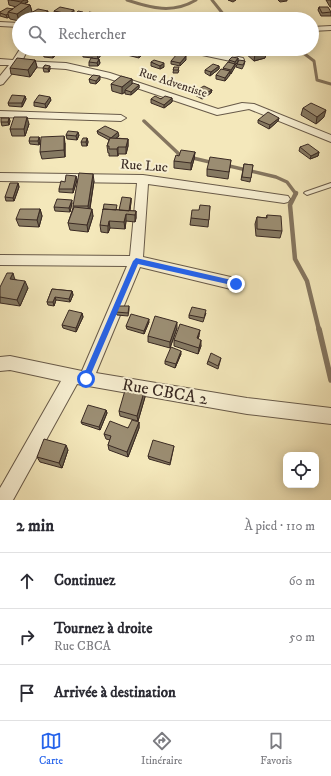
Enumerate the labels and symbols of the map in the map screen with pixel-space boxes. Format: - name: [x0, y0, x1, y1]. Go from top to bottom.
- street label: Rue Adventiste: [137, 65, 209, 101]
- street label: Rue Luc: [120, 155, 168, 177]
- route end: [227, 275, 245, 293]
- route start: [77, 370, 95, 388]
- street label: Rue CBCA 2: [121, 374, 210, 410]

